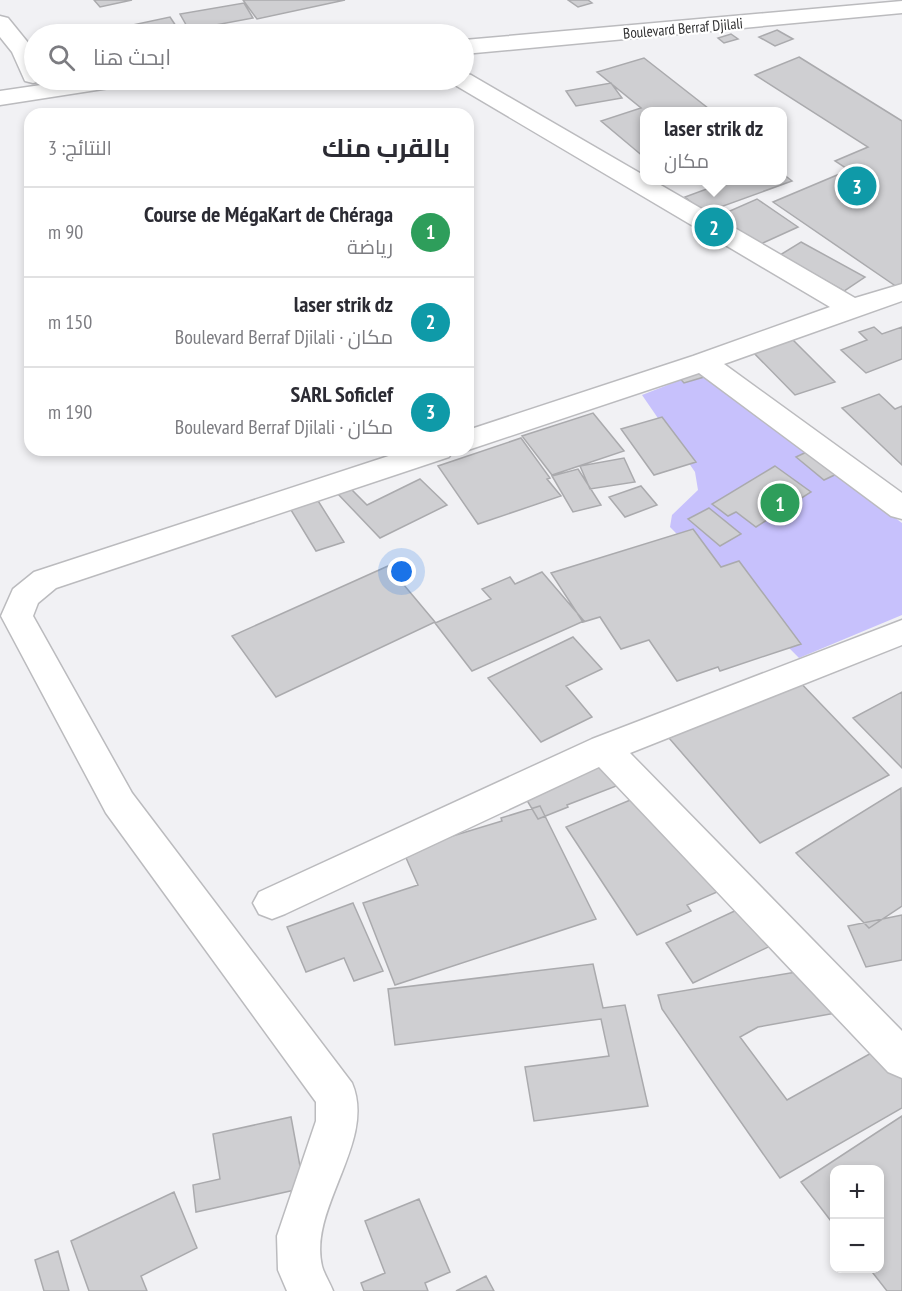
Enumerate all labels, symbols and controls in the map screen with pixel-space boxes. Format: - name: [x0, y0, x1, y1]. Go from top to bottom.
- street label: Boulevard Berraf Djilali: [622, 13, 744, 43]
- search box: [24, 24, 474, 90]
- icon: search: [45, 41, 78, 74]
- text: ابحث هنا: [93, 43, 171, 71]
- popup: [640, 107, 787, 185]
- text: laser strik dz: [664, 114, 763, 142]
- text: بالقرب منك: [322, 131, 450, 164]
- text: النتائج: 3: [48, 135, 112, 161]
- text: مكان: [664, 148, 709, 174]
- pin: 3: [838, 164, 876, 208]
- text: Course de MégaKart de Chéraga: [144, 200, 393, 228]
- pin: 2: [694, 204, 734, 250]
- text: 90 m: [48, 219, 83, 245]
- text: 1: [426, 219, 435, 245]
- text: رياضة: [347, 234, 393, 260]
- text: laser strik dz: [294, 290, 393, 318]
- text: 150 m: [48, 309, 92, 335]
- text: 2: [426, 309, 435, 335]
- text: مكان · Boulevard Berraf Djilali: [175, 324, 393, 350]
- text: SARL Soficlef: [290, 380, 393, 408]
- text: 190 m: [48, 399, 92, 425]
- text: 3: [426, 399, 435, 425]
- text: مكان · Boulevard Berraf Djilali: [175, 414, 393, 440]
- pin: 1: [760, 480, 800, 526]
- your location: [387, 557, 416, 586]
- map controls: [830, 1165, 884, 1273]
- button: +: [830, 1165, 884, 1219]
- button: −: [830, 1219, 884, 1273]

